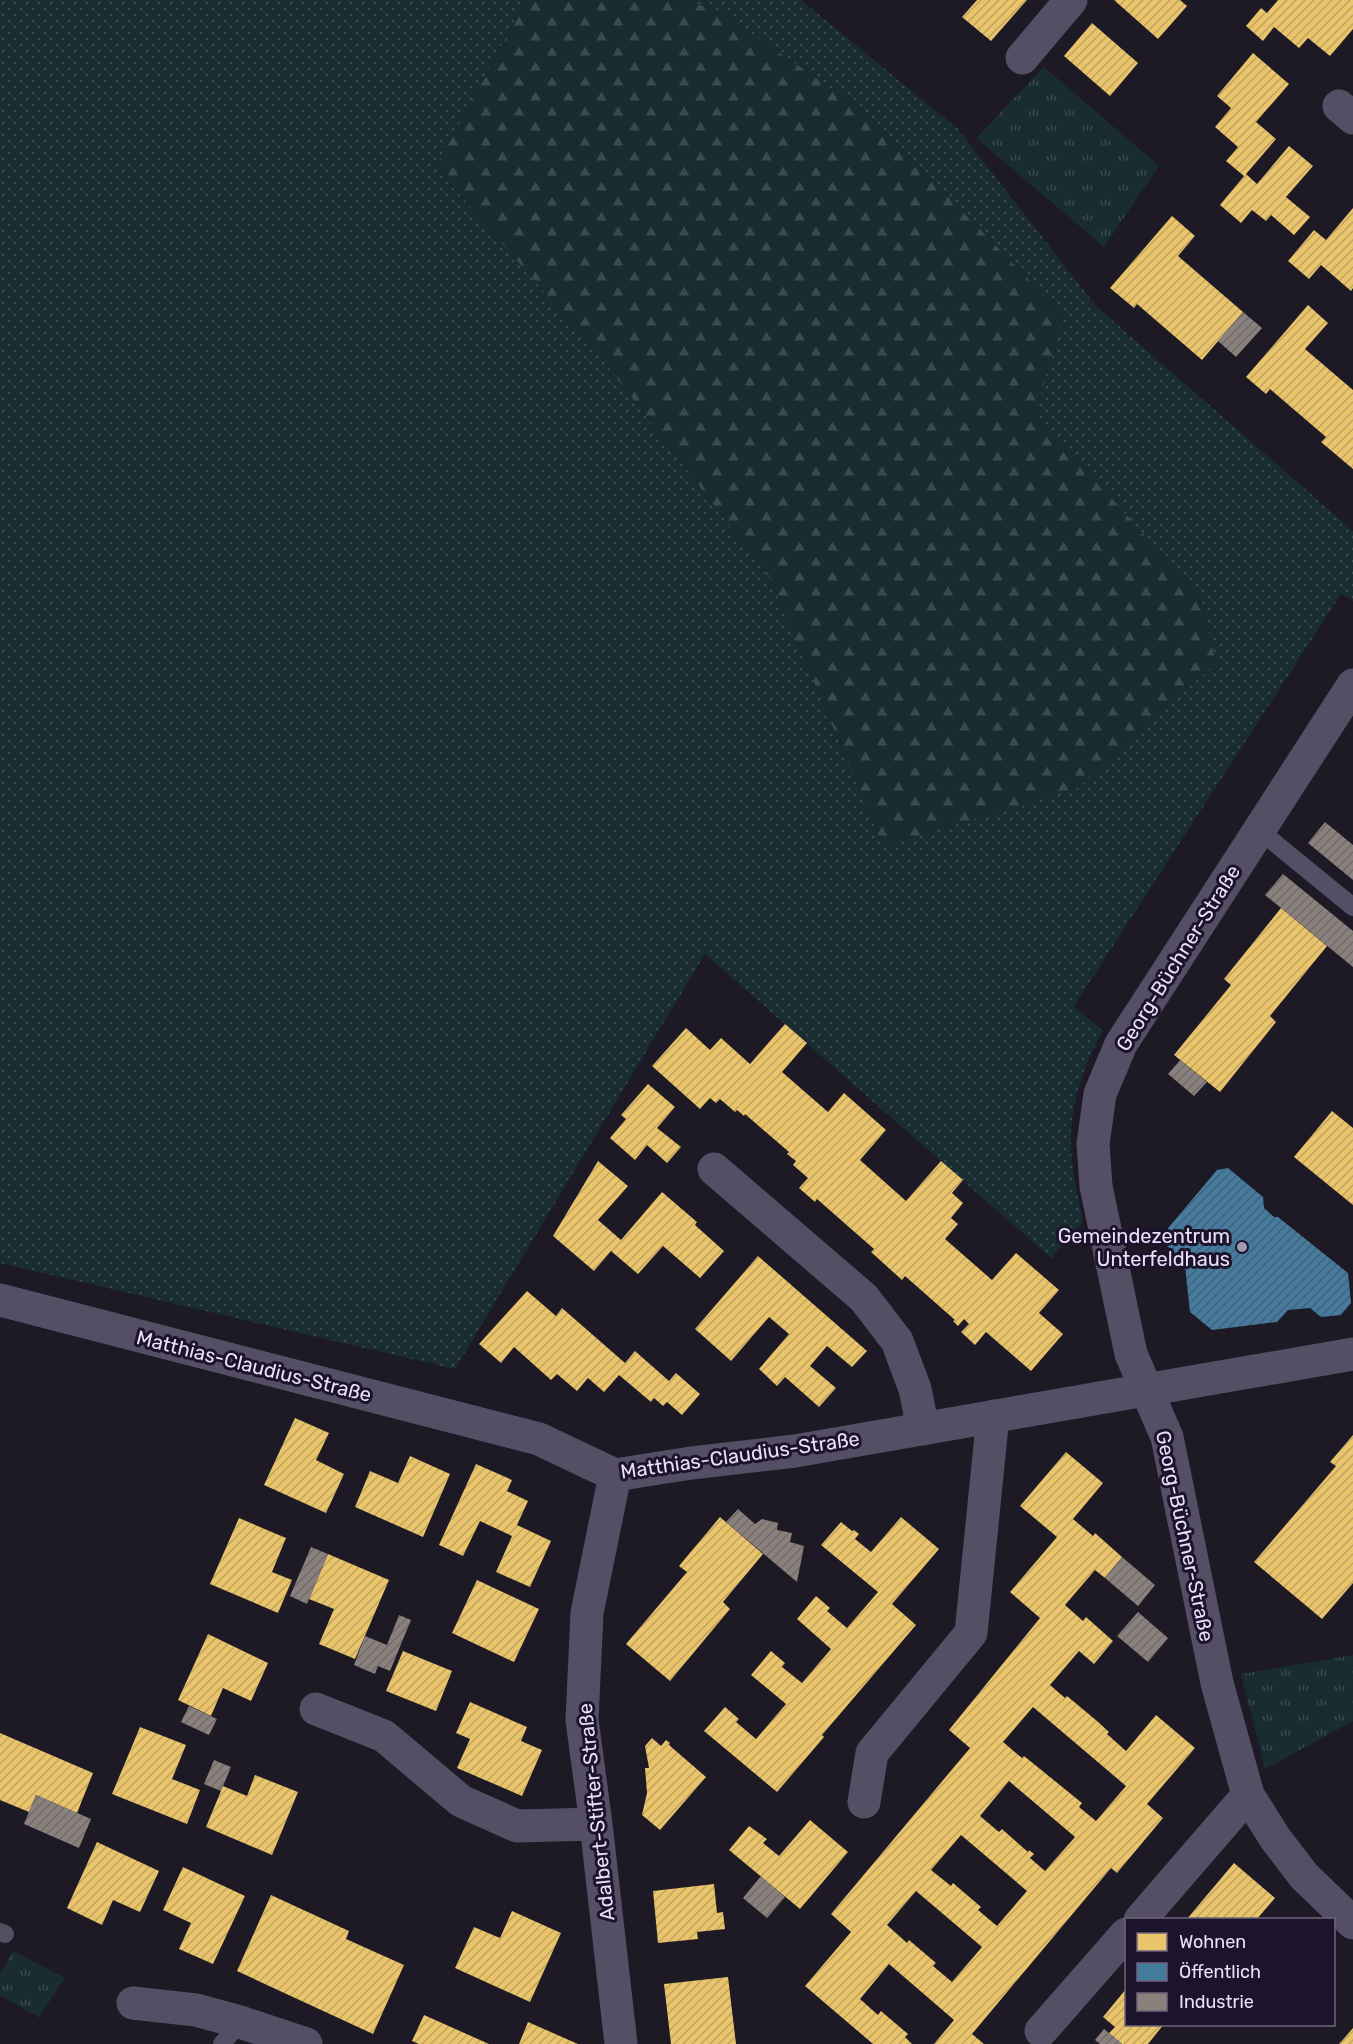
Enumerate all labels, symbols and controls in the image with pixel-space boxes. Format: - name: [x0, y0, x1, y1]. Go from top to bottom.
- street label: Georg-Büchner-Straße: [1111, 860, 1245, 1056]
- place label: Gemeindezentrum Unterfeldhaus: [1058, 1224, 1230, 1271]
- marker: Gemeindezentrum Unterfeldhaus: [1235, 1240, 1249, 1254]
- street label: Matthias-Claudius-Straße: [134, 1325, 374, 1407]
- street label: Matthias-Claudius-Straße: [619, 1426, 861, 1484]
- street label: Georg-Büchner-Straße: [1151, 1428, 1219, 1644]
- street label: Adalbert-Stifter-Straße: [573, 1702, 619, 1922]
- legend: [1125, 1918, 1335, 2026]
- text: Wohnen: [1179, 1931, 1246, 1953]
- text: Öffentlich: [1179, 1961, 1261, 1983]
- text: Industrie: [1179, 1991, 1254, 2013]

